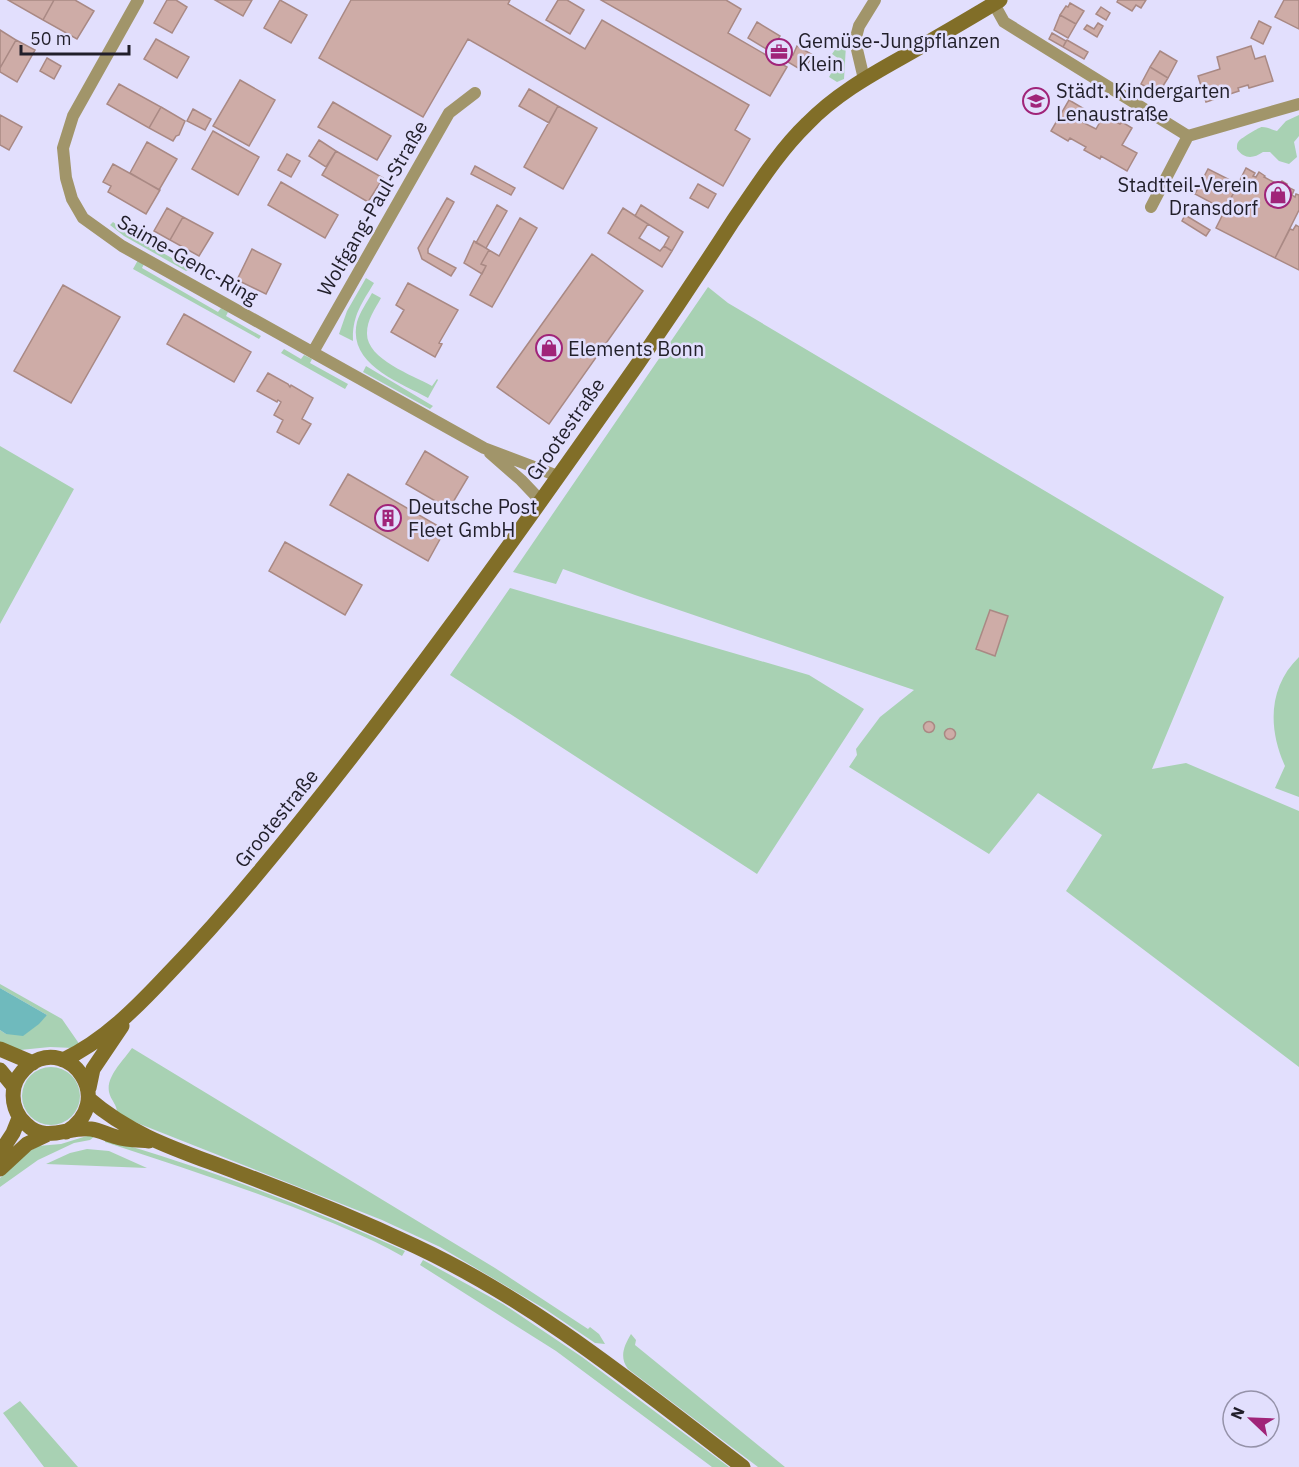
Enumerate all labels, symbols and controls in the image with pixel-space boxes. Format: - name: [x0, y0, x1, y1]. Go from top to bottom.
- scale bar: [21, 18, 129, 56]
- text: 50 m: [30, 27, 72, 50]
- place label: Gemüse-Jungpflanzen Klein: [798, 27, 1000, 77]
- office icon: Gemüse-Jungpflanzen Klein: [764, 37, 794, 67]
- place label: Städt. Kindergarten Lenaustraße: [1056, 77, 1230, 127]
- school or university icon: Städt. Kindergarten Lenaustraße: [1021, 86, 1051, 116]
- street label: Wolfgang-Paul-Straße: [311, 115, 433, 301]
- place label: Stadtteil-Verein Dransdorf: [1117, 171, 1259, 221]
- shop icon: Stadtteil-Verein Dransdorf: [1263, 180, 1293, 210]
- street label: Saime-Genc-Ring: [113, 208, 264, 310]
- shop icon: Elements Bonn: [534, 333, 564, 363]
- place label: Elements Bonn: [568, 335, 704, 362]
- street label: Grootestraße: [520, 372, 610, 486]
- place label: Deutsche Post Fleet GmbH: [408, 493, 537, 543]
- building icon: Deutsche Post Fleet GmbH: [373, 503, 403, 533]
- street label: Grootestraße: [228, 763, 324, 873]
- north arrow: [1221, 1389, 1281, 1449]
- text: N: [1226, 1404, 1249, 1422]

